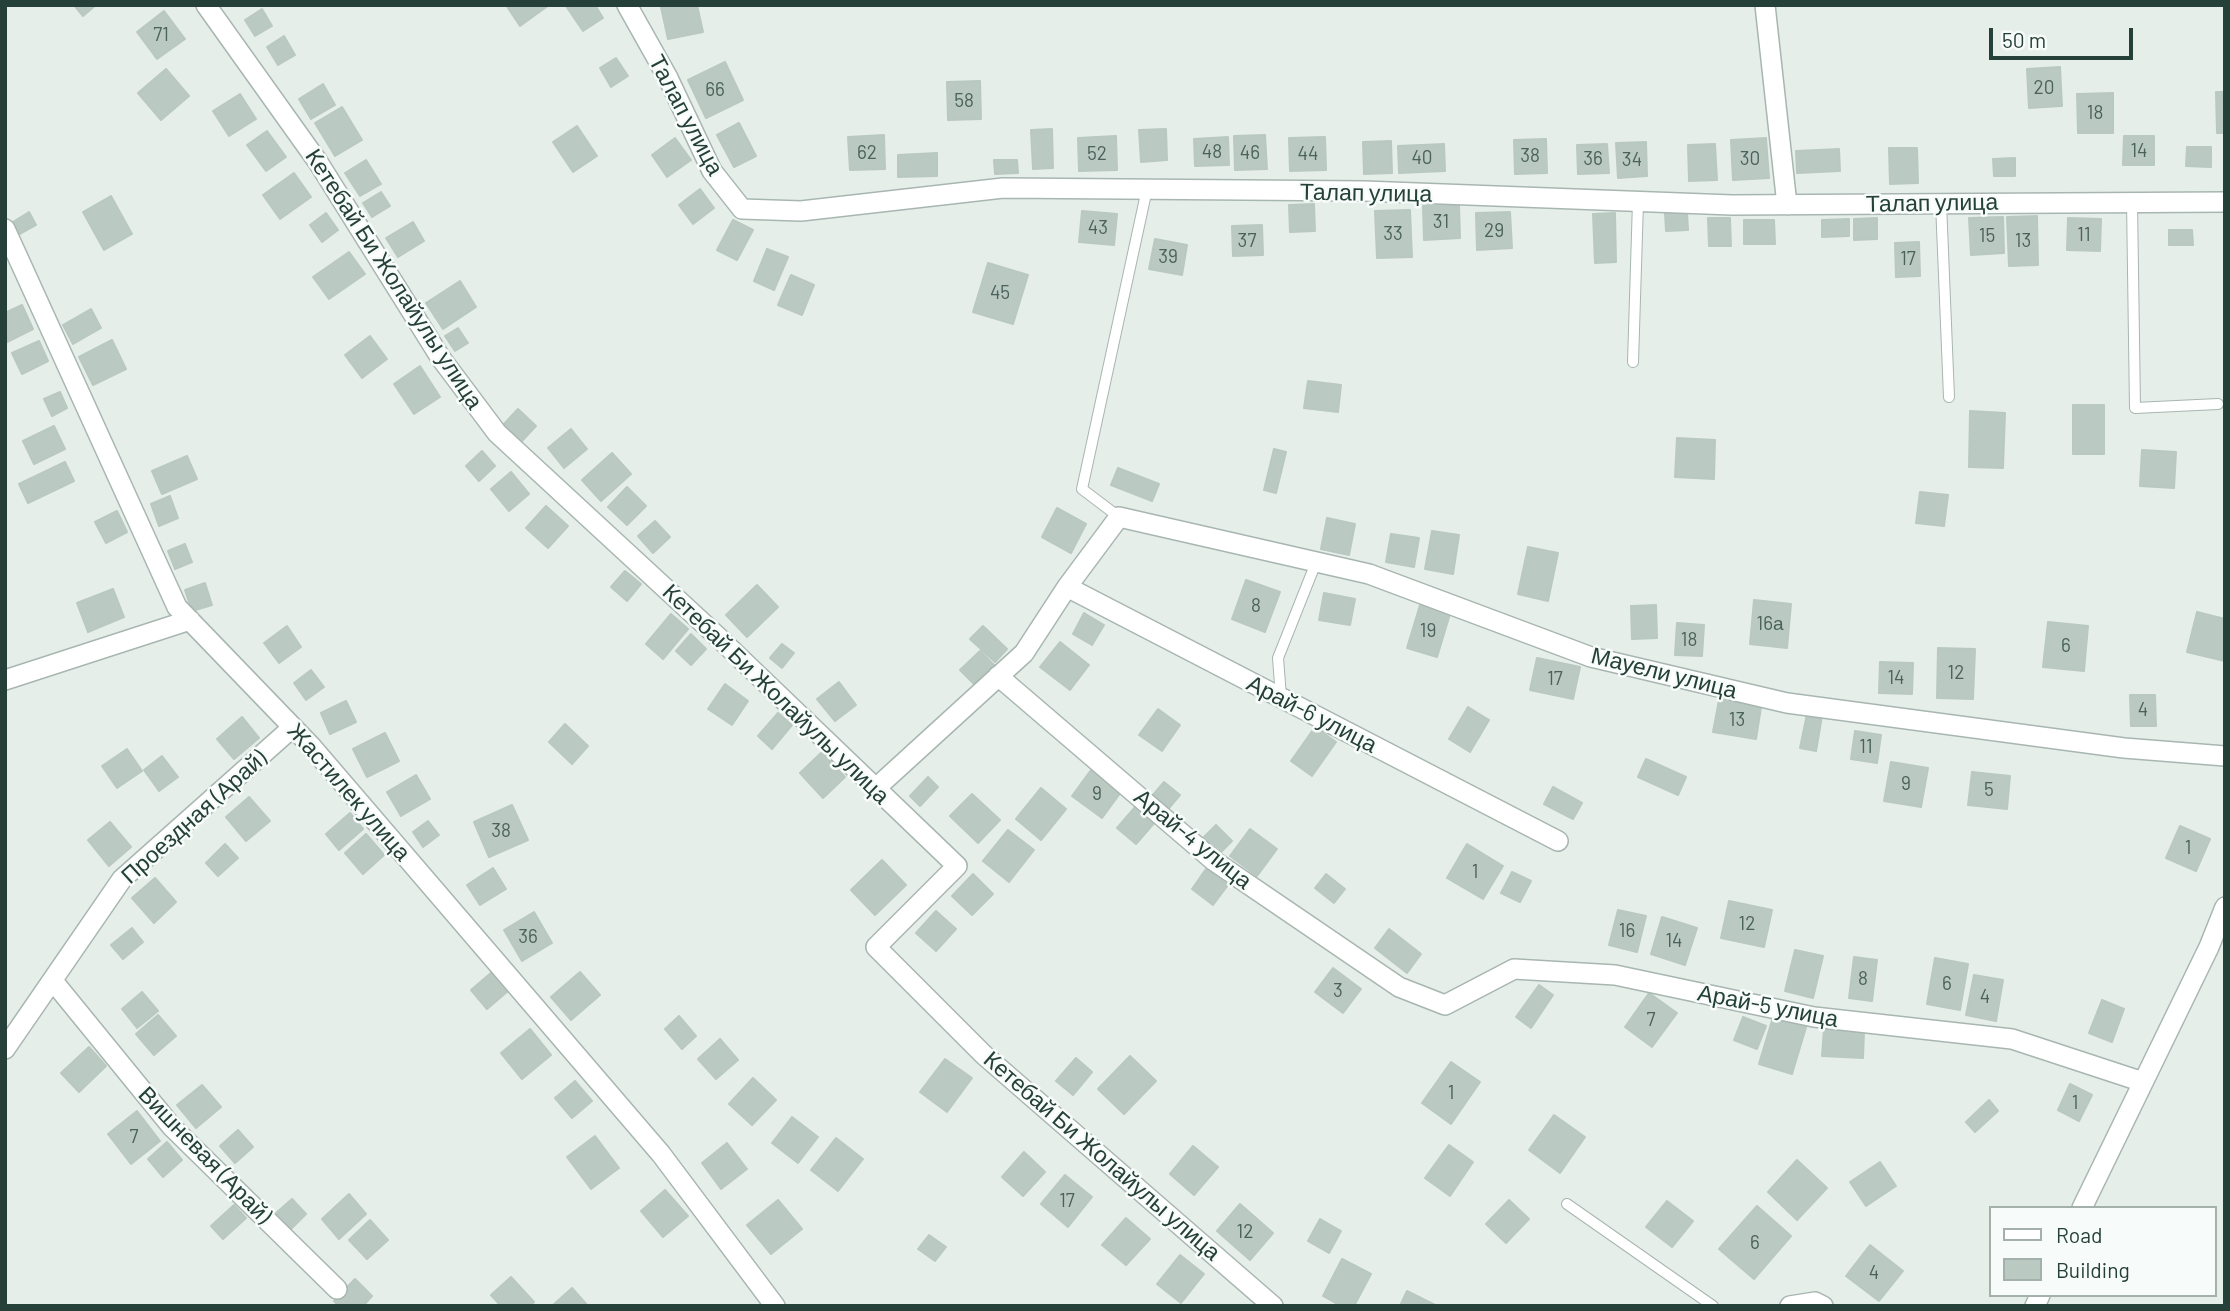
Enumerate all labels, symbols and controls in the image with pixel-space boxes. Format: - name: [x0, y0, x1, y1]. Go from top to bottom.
- scale bar: [1992, 14, 2136, 58]
- house number: 71: [153, 24, 169, 46]
- text: 50 m: [2002, 27, 2046, 52]
- street label: Талап улица: [643, 50, 729, 180]
- house number: 20: [2034, 77, 2054, 99]
- house number: 66: [705, 79, 725, 101]
- house number: 58: [954, 90, 974, 112]
- house number: 18: [2087, 102, 2103, 124]
- house number: 14: [2130, 140, 2148, 162]
- house number: 48: [1202, 141, 1222, 163]
- house number: 62: [857, 142, 877, 164]
- house number: 46: [1240, 142, 1260, 164]
- house number: 52: [1087, 143, 1107, 165]
- house number: 44: [1298, 143, 1318, 165]
- street label: Кетебай Би Жолайулы улица: [299, 144, 489, 414]
- house number: 38: [1520, 145, 1540, 167]
- house number: 40: [1411, 147, 1433, 169]
- house number: 36: [1583, 148, 1603, 170]
- house number: 30: [1740, 148, 1760, 170]
- house number: 34: [1622, 149, 1642, 171]
- street label: Талап улица: [1300, 178, 1432, 208]
- street label: Талап улица: [1866, 188, 1998, 218]
- house number: 31: [1433, 211, 1449, 233]
- house number: 43: [1088, 217, 1108, 239]
- house number: 29: [1484, 220, 1504, 242]
- house number: 33: [1383, 223, 1403, 245]
- house number: 11: [2077, 224, 2091, 246]
- house number: 15: [1979, 225, 1995, 247]
- house number: 37: [1238, 230, 1256, 252]
- house number: 13: [2015, 230, 2031, 252]
- house number: 39: [1158, 246, 1178, 268]
- house number: 17: [1900, 248, 1916, 270]
- house number: 45: [990, 282, 1010, 304]
- street label: Кетебай Би Жолайулы улица: [657, 578, 895, 810]
- house number: 8: [1251, 595, 1261, 617]
- house number: 16а: [1756, 613, 1784, 635]
- house number: 19: [1420, 620, 1436, 642]
- house number: 18: [1681, 629, 1697, 651]
- house number: 6: [2061, 635, 2071, 657]
- street label: Мауели улица: [1588, 642, 1740, 704]
- house number: 12: [1948, 662, 1964, 684]
- house number: 14: [1887, 667, 1905, 689]
- house number: 17: [1547, 668, 1563, 690]
- street label: Арай-6 улица: [1242, 669, 1382, 759]
- house number: 4: [2138, 699, 2148, 721]
- house number: 13: [1729, 709, 1745, 731]
- street label: Жастилек улица: [282, 718, 416, 866]
- house number: 11: [1859, 736, 1873, 758]
- street label: Проездная (Арай): [116, 744, 272, 890]
- house number: 9: [1901, 773, 1911, 795]
- house number: 5: [1984, 779, 1994, 801]
- house number: 9: [1092, 783, 1102, 805]
- street label: Арай-4 улица: [1129, 783, 1257, 895]
- house number: 38: [491, 820, 511, 842]
- house number: 1: [2185, 837, 2191, 859]
- house number: 1: [1472, 861, 1478, 883]
- house number: 12: [1739, 913, 1755, 935]
- house number: 16: [1619, 920, 1635, 942]
- house number: 36: [518, 926, 538, 948]
- house number: 14: [1665, 930, 1683, 952]
- house number: 8: [1858, 968, 1868, 990]
- house number: 6: [1942, 973, 1952, 995]
- street label: Арай-5 улица: [1695, 979, 1841, 1033]
- house number: 3: [1333, 980, 1343, 1002]
- house number: 4: [1980, 986, 1990, 1008]
- house number: 7: [1647, 1009, 1655, 1031]
- street label: Кетебай Би Жолайулы улица: [978, 1046, 1226, 1266]
- street label: Вишневая (Арай): [133, 1081, 277, 1229]
- house number: 1: [1448, 1082, 1454, 1104]
- house number: 1: [2072, 1092, 2078, 1114]
- house number: 7: [130, 1126, 138, 1148]
- house number: 17: [1059, 1190, 1075, 1212]
- legend: [1988, 1206, 2216, 1297]
- house number: 12: [1237, 1221, 1253, 1243]
- text: Road: [2056, 1222, 2102, 1247]
- house number: 6: [1750, 1232, 1760, 1254]
- text: Building: [2056, 1257, 2130, 1282]
- house number: 4: [1869, 1262, 1879, 1284]

